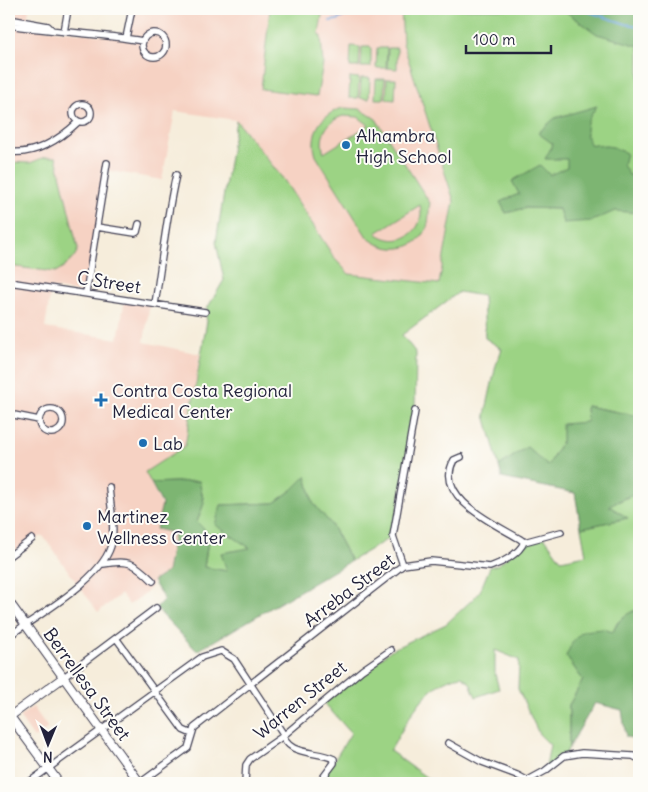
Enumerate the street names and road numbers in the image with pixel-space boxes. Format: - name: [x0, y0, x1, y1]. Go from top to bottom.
- street label: C Street: [76, 266, 142, 298]
- street label: Arreba Street: [299, 548, 399, 632]
- street label: Berrellesa Street: [38, 623, 136, 745]
- street label: Warren Street: [249, 656, 351, 744]

